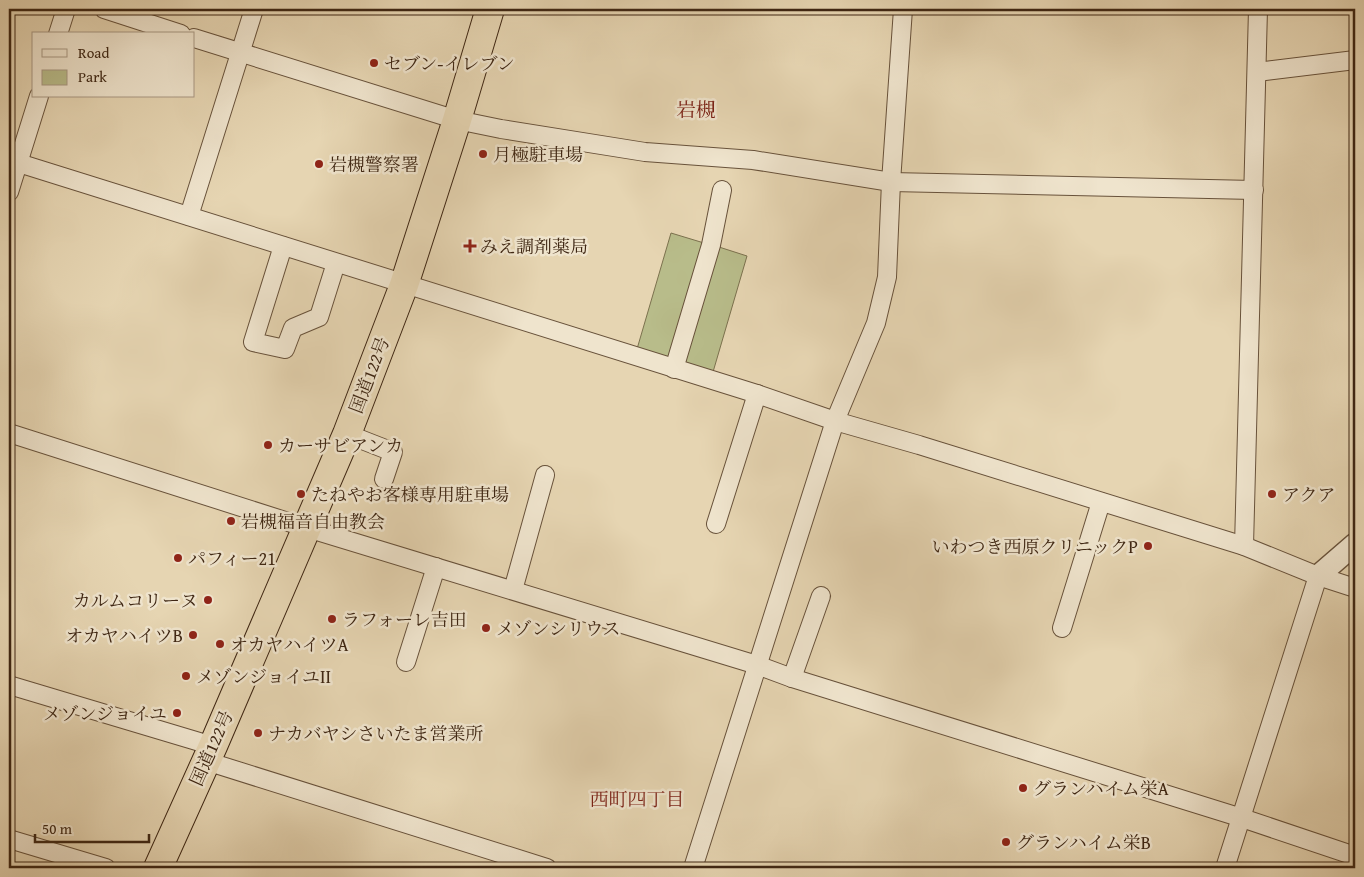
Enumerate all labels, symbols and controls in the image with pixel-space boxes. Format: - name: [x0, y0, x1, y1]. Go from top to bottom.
- legend: [32, 32, 195, 98]
- text: Road: [78, 42, 109, 63]
- place label: セブン-イレブン: [384, 50, 515, 77]
- marker: セブン-イレブン: [368, 57, 380, 69]
- text: Park: [78, 66, 107, 87]
- district label: 岩槻: [676, 95, 716, 124]
- place label: 月極駐車場: [493, 141, 583, 168]
- marker: 月極駐車場: [477, 148, 489, 160]
- place label: 岩槻警察署: [329, 151, 419, 178]
- marker: 岩槻警察署: [313, 158, 325, 170]
- place label: みえ調剤薬局: [480, 233, 588, 260]
- marker: みえ調剤薬局: [464, 240, 476, 252]
- street label: 国道122号: [342, 333, 396, 417]
- place label: カーサビアンカ: [278, 432, 403, 459]
- marker: カーサビアンカ: [262, 439, 274, 451]
- place label: たねやお客様専用駐車場: [311, 481, 509, 508]
- place label: アクア: [1282, 481, 1335, 508]
- marker: たねやお客様専用駐車場: [295, 488, 307, 500]
- marker: アクア: [1266, 488, 1278, 500]
- place label: 岩槻福音自由教会: [241, 508, 385, 535]
- marker: 岩槻福音自由教会: [225, 515, 237, 527]
- place label: いわつき西原クリニックP: [931, 533, 1138, 560]
- marker: いわつき西原クリニックP: [1142, 540, 1154, 552]
- place label: パフィー21: [188, 545, 276, 572]
- marker: パフィー21: [172, 552, 184, 564]
- place label: カルムコリーヌ: [73, 587, 198, 614]
- marker: カルムコリーヌ: [202, 594, 214, 606]
- place label: ラフォーレ吉田: [342, 606, 467, 633]
- marker: ラフォーレ吉田: [326, 613, 338, 625]
- place label: メゾンシリウス: [496, 615, 620, 642]
- place label: オカヤハイツB: [65, 622, 183, 649]
- marker: メゾンシリウス: [480, 622, 492, 634]
- marker: オカヤハイツB: [187, 629, 199, 641]
- place label: オカヤハイツA: [230, 631, 348, 658]
- marker: オカヤハイツA: [214, 638, 226, 650]
- place label: メゾンジョイユⅡ: [196, 663, 331, 690]
- marker: メゾンジョイユⅡ: [180, 670, 192, 682]
- place label: メゾンジョイユ: [43, 700, 167, 727]
- street label: 国道122号: [182, 706, 240, 790]
- marker: メゾンジョイユ: [171, 707, 183, 719]
- place label: ナカバヤシさいたま営業所: [268, 720, 483, 747]
- marker: ナカバヤシさいたま営業所: [252, 727, 264, 739]
- place label: グランハイム栄A: [1033, 775, 1169, 802]
- marker: グランハイム栄A: [1017, 782, 1029, 794]
- district label: 西町四丁目: [589, 785, 685, 813]
- scale bar: [35, 812, 149, 844]
- text: 50 m: [42, 818, 73, 839]
- place label: グランハイム栄B: [1016, 829, 1151, 856]
- marker: グランハイム栄B: [1000, 836, 1012, 848]

